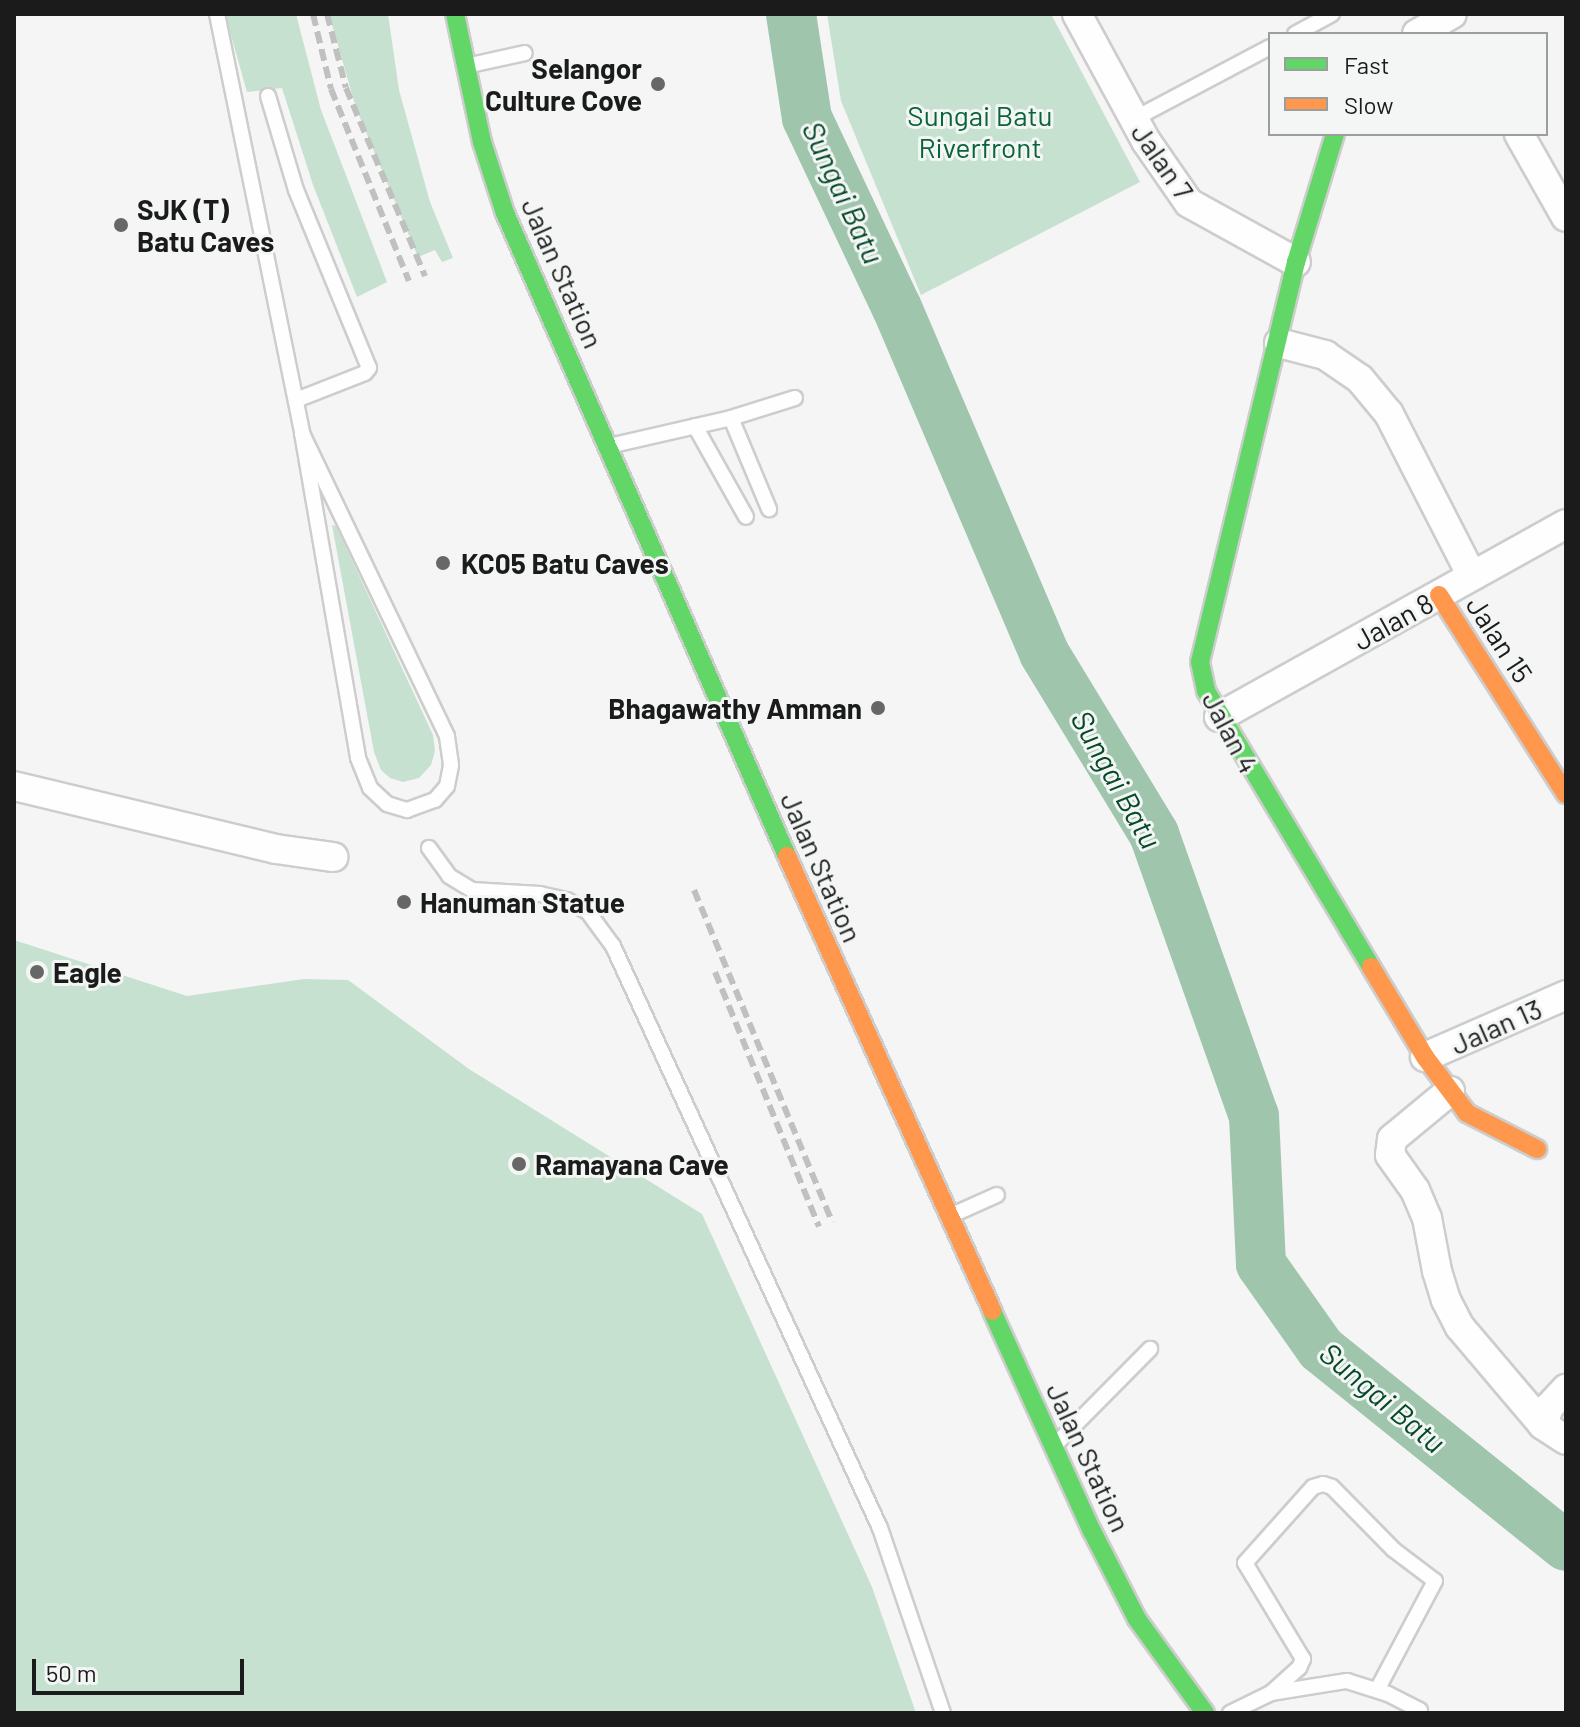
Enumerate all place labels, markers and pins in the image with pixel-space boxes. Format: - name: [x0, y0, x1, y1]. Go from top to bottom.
- place label: Selangor Culture Cove: [485, 51, 642, 117]
- marker: Selangor Culture Cove: [649, 75, 667, 93]
- place label: SJK (T) Batu Caves: [137, 192, 274, 258]
- marker: SJK (T) Batu Caves: [112, 216, 130, 234]
- place label: KC05 Batu Caves: [461, 546, 669, 580]
- marker: KC05 Batu Caves: [432, 552, 454, 574]
- place label: Bhagawathy Amman: [608, 691, 862, 725]
- marker: Bhagawathy Amman: [869, 699, 887, 717]
- place label: Hanuman Statue: [420, 885, 625, 919]
- marker: Hanuman Statue: [395, 893, 413, 911]
- place label: Eagle: [53, 955, 122, 989]
- marker: Eagle: [28, 963, 46, 981]
- place label: Ramayana Cave: [535, 1147, 729, 1181]
- marker: Ramayana Cave: [510, 1155, 528, 1173]

